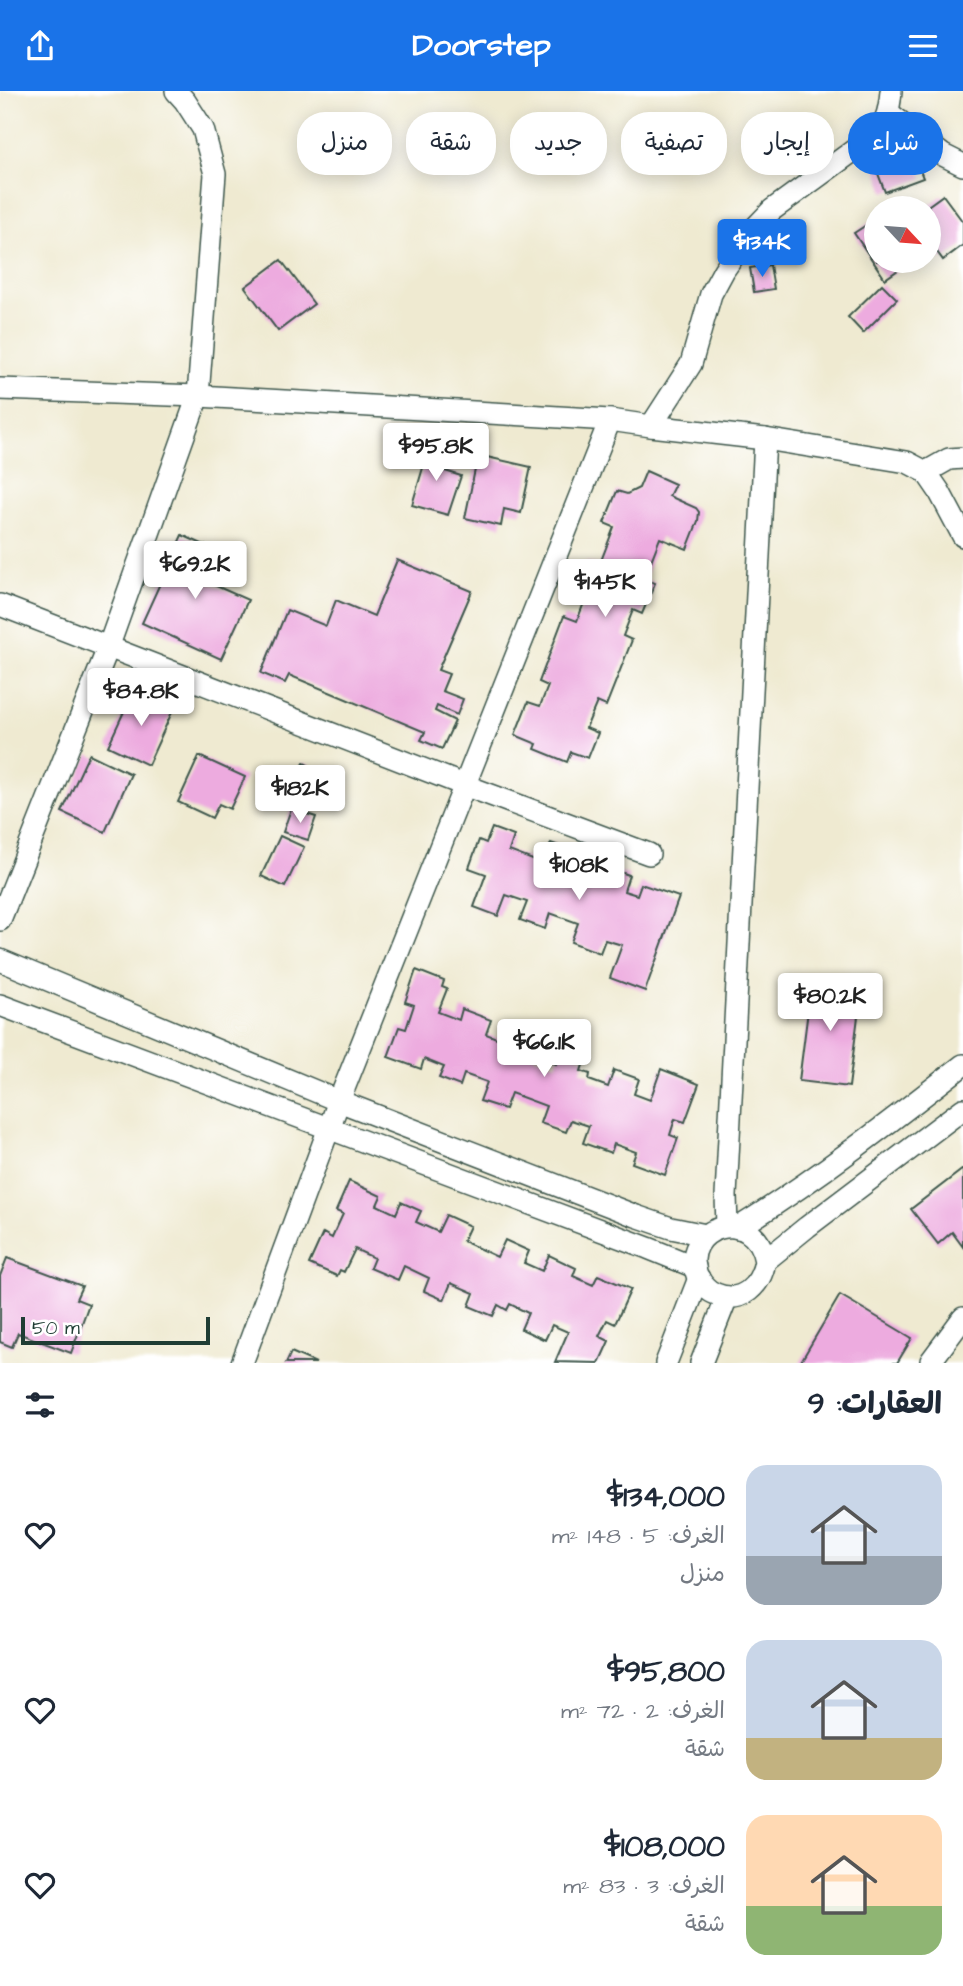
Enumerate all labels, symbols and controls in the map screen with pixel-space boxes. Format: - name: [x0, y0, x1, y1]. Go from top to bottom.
- text: Doorstep: [412, 23, 551, 68]
- icon: share: [21, 27, 59, 65]
- icon: menu: [904, 27, 942, 65]
- chip: منزل: [297, 112, 392, 175]
- chip: شقة: [406, 112, 496, 175]
- chip: جديد: [510, 112, 607, 175]
- chip: تصفية: [621, 112, 727, 175]
- chip: إيجار: [741, 112, 834, 175]
- chip: شراء: [848, 112, 943, 175]
- north arrow: [864, 196, 942, 273]
- map controls: [864, 196, 941, 273]
- pin: $134K: [713, 219, 811, 279]
- text: $134K: [733, 226, 791, 258]
- pin: $95.8K: [379, 423, 493, 483]
- text: $95.8K: [399, 430, 473, 462]
- pin: $69.2K: [138, 541, 252, 601]
- text: $69.2K: [160, 548, 230, 580]
- pin: $145K: [556, 559, 654, 619]
- text: $145K: [574, 566, 636, 598]
- pin: $84.8K: [84, 669, 198, 728]
- text: $84.8K: [103, 675, 179, 707]
- pin: $182K: [251, 765, 349, 825]
- text: $182K: [271, 772, 329, 804]
- pin: $108K: [530, 843, 628, 902]
- text: $108K: [549, 849, 609, 881]
- pin: $80.2K: [773, 974, 887, 1033]
- text: $80.2K: [794, 980, 866, 1012]
- pin: $66.1K: [487, 1019, 601, 1079]
- text: $66.1K: [513, 1026, 575, 1058]
- scale bar: [21, 1314, 210, 1346]
- text: 50 m: [32, 1315, 80, 1342]
- text: العقارات: 9: [807, 1383, 942, 1425]
- icon: filters: [21, 1386, 59, 1424]
- text: $134,000: [607, 1476, 725, 1518]
- icon: home: [802, 1493, 886, 1577]
- icon: heart: [21, 1516, 59, 1554]
- text: الغرف: 5 · 148 m²: [552, 1520, 725, 1552]
- text: منزل: [680, 1558, 725, 1590]
- text: $95,800: [607, 1651, 725, 1693]
- icon: home: [802, 1668, 886, 1752]
- icon: heart: [21, 1691, 59, 1729]
- text: الغرف: 2 · 72 m²: [561, 1695, 725, 1727]
- text: شقة: [685, 1733, 725, 1765]
- text: $108,000: [604, 1826, 725, 1868]
- icon: home: [802, 1843, 886, 1927]
- icon: heart: [21, 1866, 59, 1904]
- text: الغرف: 3 · 83 m²: [563, 1870, 725, 1902]
- text: شقة: [685, 1908, 725, 1940]

